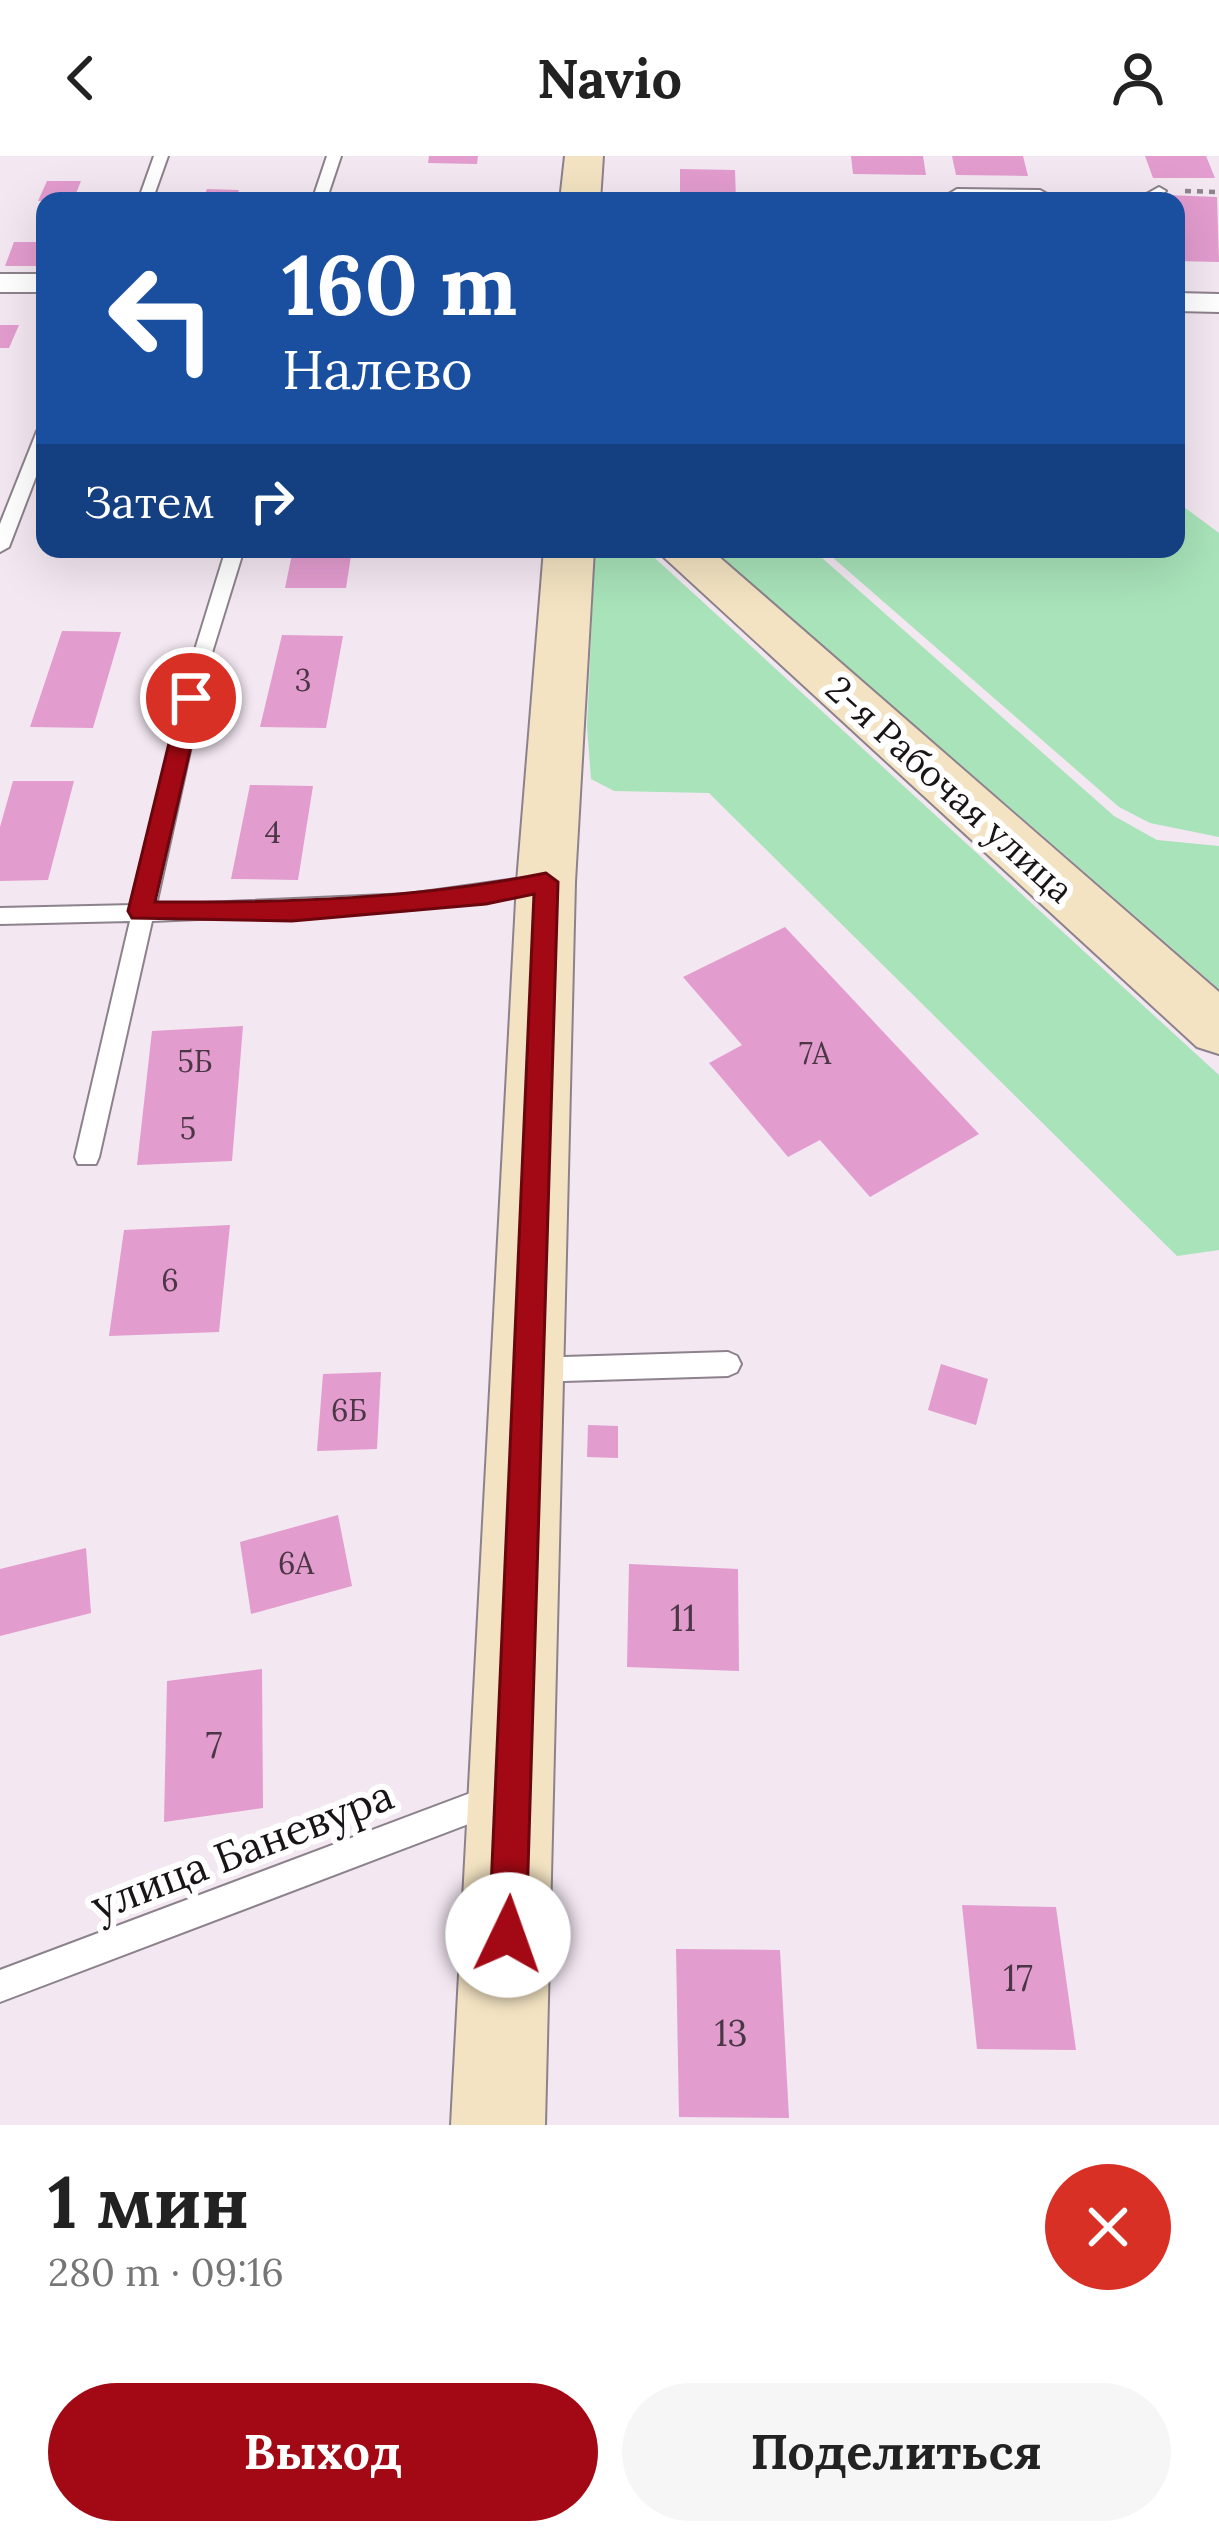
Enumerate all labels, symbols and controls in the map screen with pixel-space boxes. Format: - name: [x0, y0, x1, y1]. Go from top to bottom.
- text: Navio: [537, 44, 682, 113]
- icon: back: [48, 45, 114, 111]
- icon: person: [1105, 45, 1171, 111]
- text: 160 m: [282, 230, 517, 338]
- icon: left: [84, 240, 240, 396]
- text: Налево: [282, 335, 473, 404]
- icon: right: [239, 468, 305, 534]
- text: Затем: [84, 473, 215, 530]
- pin: [140, 647, 242, 749]
- house number: 3: [295, 661, 311, 699]
- icon: arrive: [158, 665, 224, 731]
- street label: 2-я Рабочая улица: [817, 666, 1083, 912]
- house number: 4: [265, 813, 281, 851]
- house number: 7А: [799, 1034, 832, 1072]
- house number: 5Б: [177, 1042, 213, 1080]
- house number: 5: [180, 1109, 196, 1147]
- house number: 6: [161, 1261, 179, 1299]
- house number: 6Б: [331, 1391, 367, 1429]
- house number: 6А: [278, 1544, 315, 1582]
- house number: 11: [670, 1595, 696, 1641]
- house number: 7: [206, 1722, 222, 1768]
- street label: улица Баневура: [83, 1768, 401, 1932]
- position arrow: [445, 1872, 571, 1998]
- house number: 17: [1003, 1955, 1033, 2001]
- house number: 13: [714, 2010, 748, 2056]
- text: 1 мин: [48, 2156, 249, 2248]
- button: close: [1045, 2164, 1171, 2290]
- text: 280 m · 09:16: [48, 2247, 284, 2297]
- button: Выход: [48, 2383, 598, 2521]
- button: Поделиться: [622, 2383, 1171, 2521]

